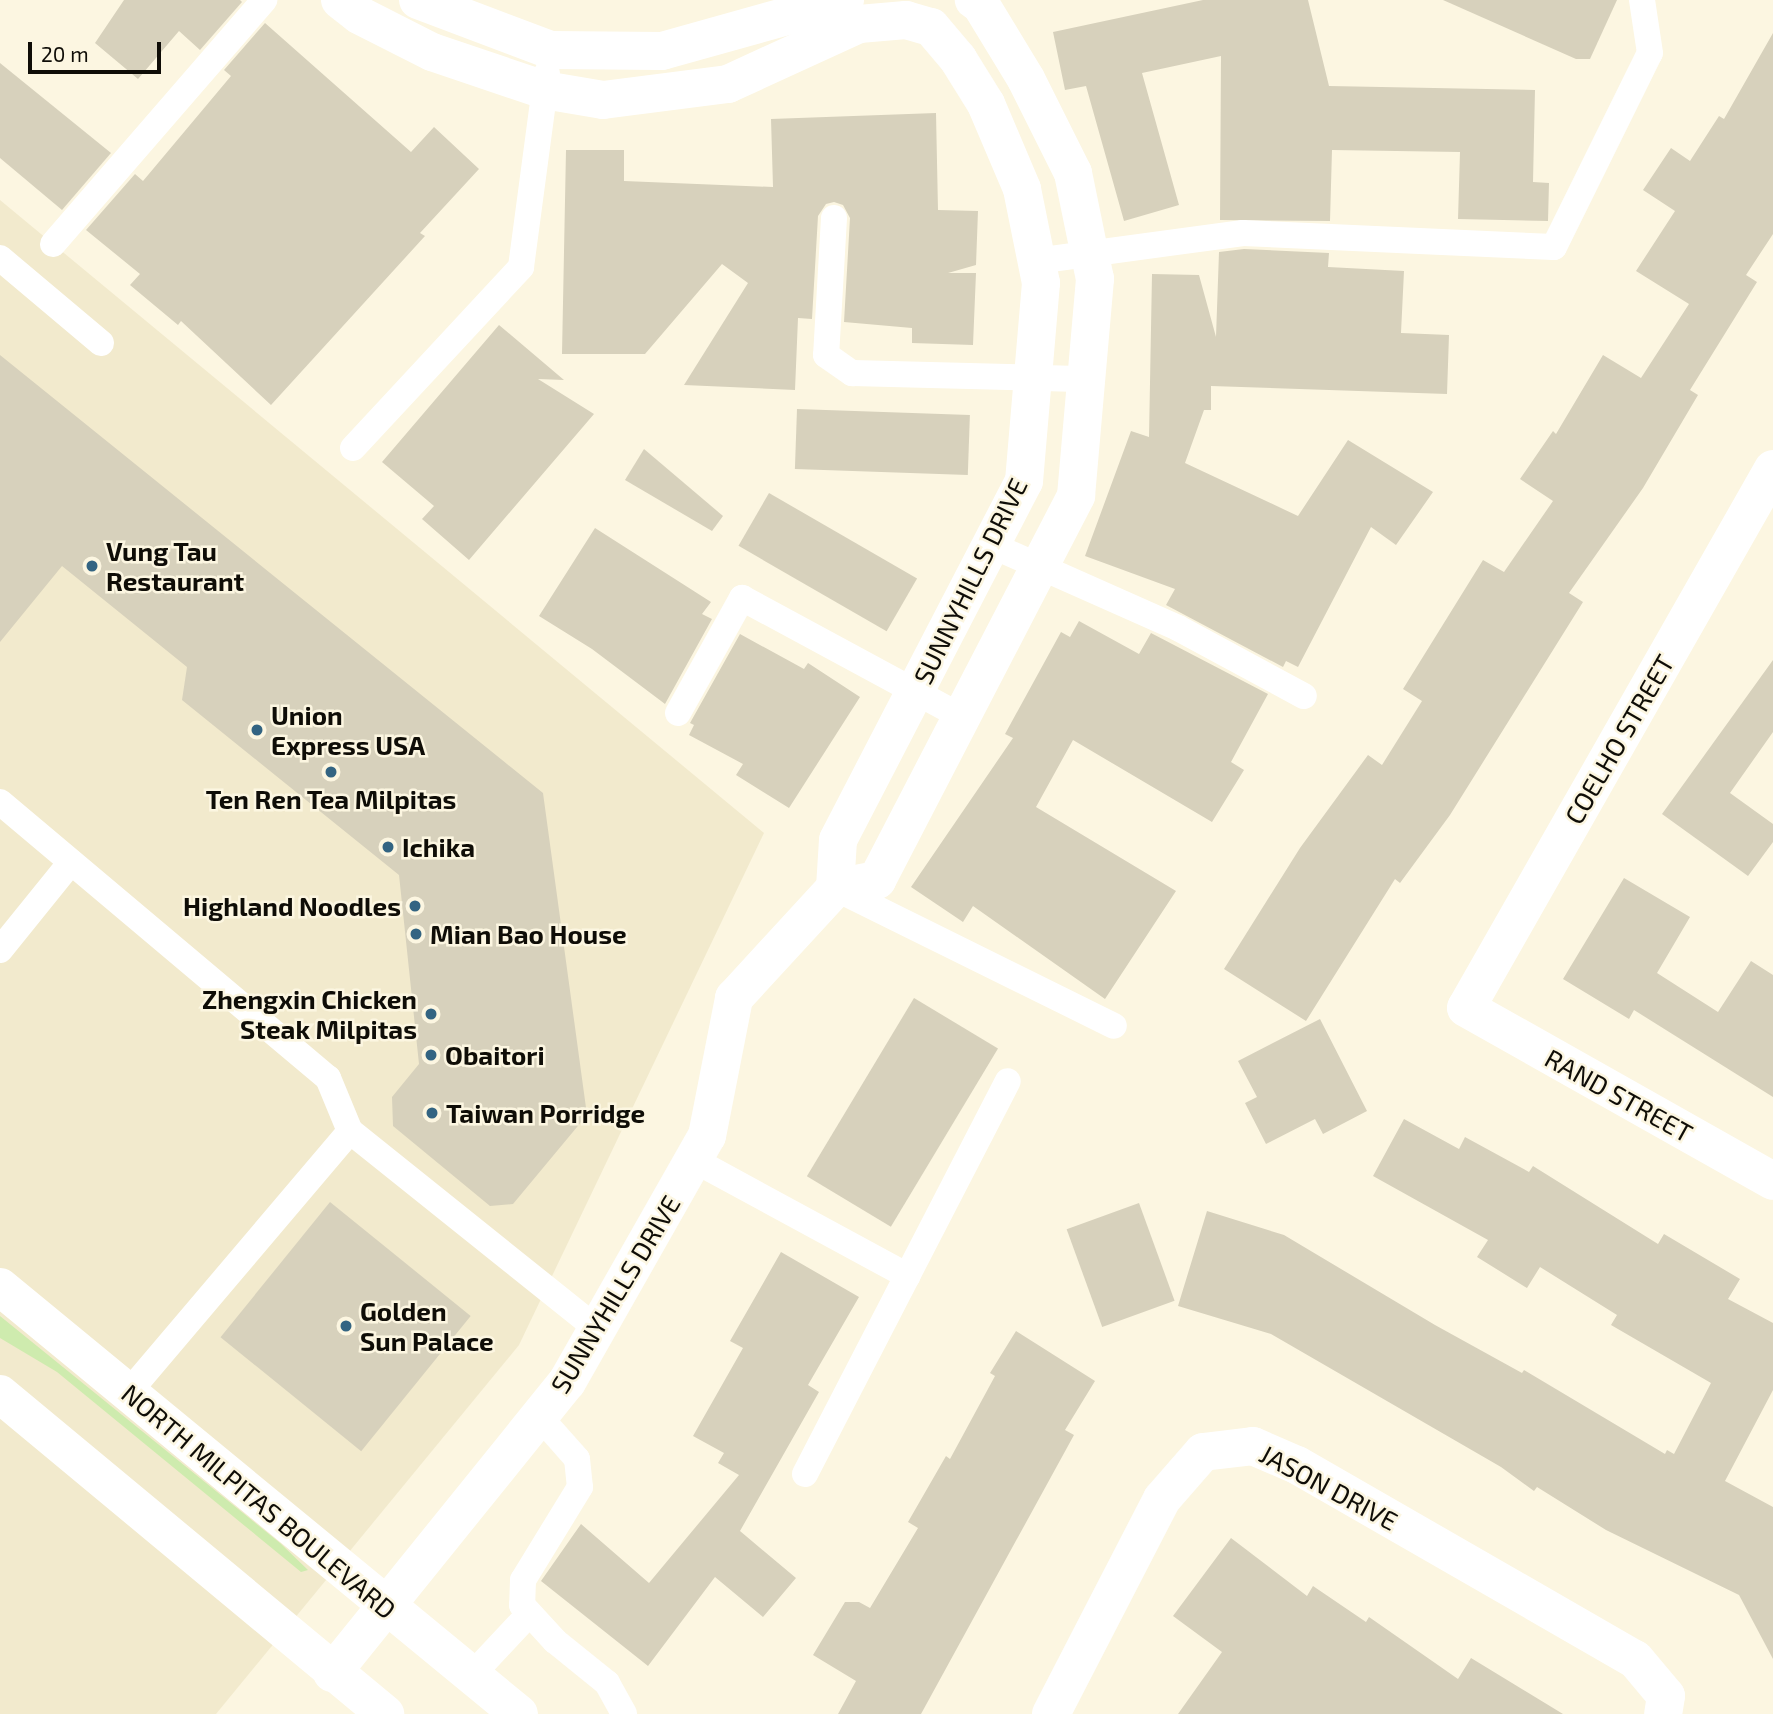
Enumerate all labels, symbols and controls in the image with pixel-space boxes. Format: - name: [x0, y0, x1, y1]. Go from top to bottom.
- scale bar: [32, 28, 164, 72]
- text: 20 m: [41, 41, 89, 66]
- street label: SUNNYHILLS DRIVE: [907, 473, 1033, 689]
- place label: Vung Tau Restaurant: [106, 535, 244, 596]
- marker: Vung Tau Restaurant: [84, 558, 100, 574]
- street label: COELHO STREET: [1558, 649, 1680, 829]
- place label: Union Express USA: [271, 699, 425, 760]
- marker: Union Express USA: [249, 722, 265, 738]
- marker: Ten Ren Tea Milpitas: [323, 764, 339, 780]
- place label: Ten Ren Tea Milpitas: [205, 783, 457, 815]
- place label: Ichika: [402, 831, 475, 863]
- marker: Ichika: [380, 839, 396, 855]
- place label: Highland Noodles: [183, 890, 401, 922]
- marker: Highland Noodles: [407, 898, 423, 914]
- place label: Mian Bao House: [430, 918, 627, 950]
- marker: Mian Bao House: [408, 926, 424, 942]
- place label: Zhengxin Chicken Steak Milpitas: [202, 983, 417, 1044]
- marker: Zhengxin Chicken Steak Milpitas: [423, 1006, 439, 1022]
- place label: Obaitori: [445, 1039, 545, 1071]
- street label: RAND STREET: [1540, 1042, 1698, 1148]
- marker: Obaitori: [423, 1047, 439, 1063]
- place label: Taiwan Porridge: [446, 1097, 645, 1129]
- marker: Taiwan Porridge: [424, 1105, 440, 1121]
- street label: SUNNYHILLS DRIVE: [544, 1189, 686, 1399]
- place label: Golden Sun Palace: [360, 1295, 494, 1356]
- marker: Golden Sun Palace: [338, 1318, 354, 1334]
- street label: NORTH MILPITAS BOULEVARD: [116, 1377, 402, 1625]
- street label: JASON DRIVE: [1255, 1438, 1403, 1536]

